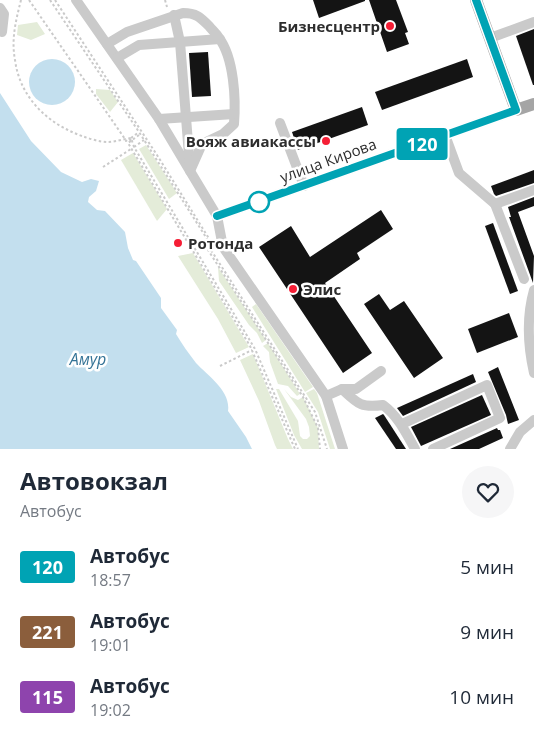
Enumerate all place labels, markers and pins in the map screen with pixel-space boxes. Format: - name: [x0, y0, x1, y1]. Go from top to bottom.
- place label: Бизнесцентр: [278, 16, 380, 36]
- marker: Бизнесцентр: [384, 20, 396, 32]
- place label: Вояж авиакассы: [186, 131, 316, 151]
- marker: Вояж авиакассы: [320, 135, 332, 147]
- unlabelled marker: [248, 191, 270, 213]
- place label: Ротонда: [188, 233, 253, 253]
- marker: Ротонда: [172, 237, 184, 249]
- place label: Элис: [303, 279, 341, 299]
- marker: Элис: [287, 283, 299, 295]

